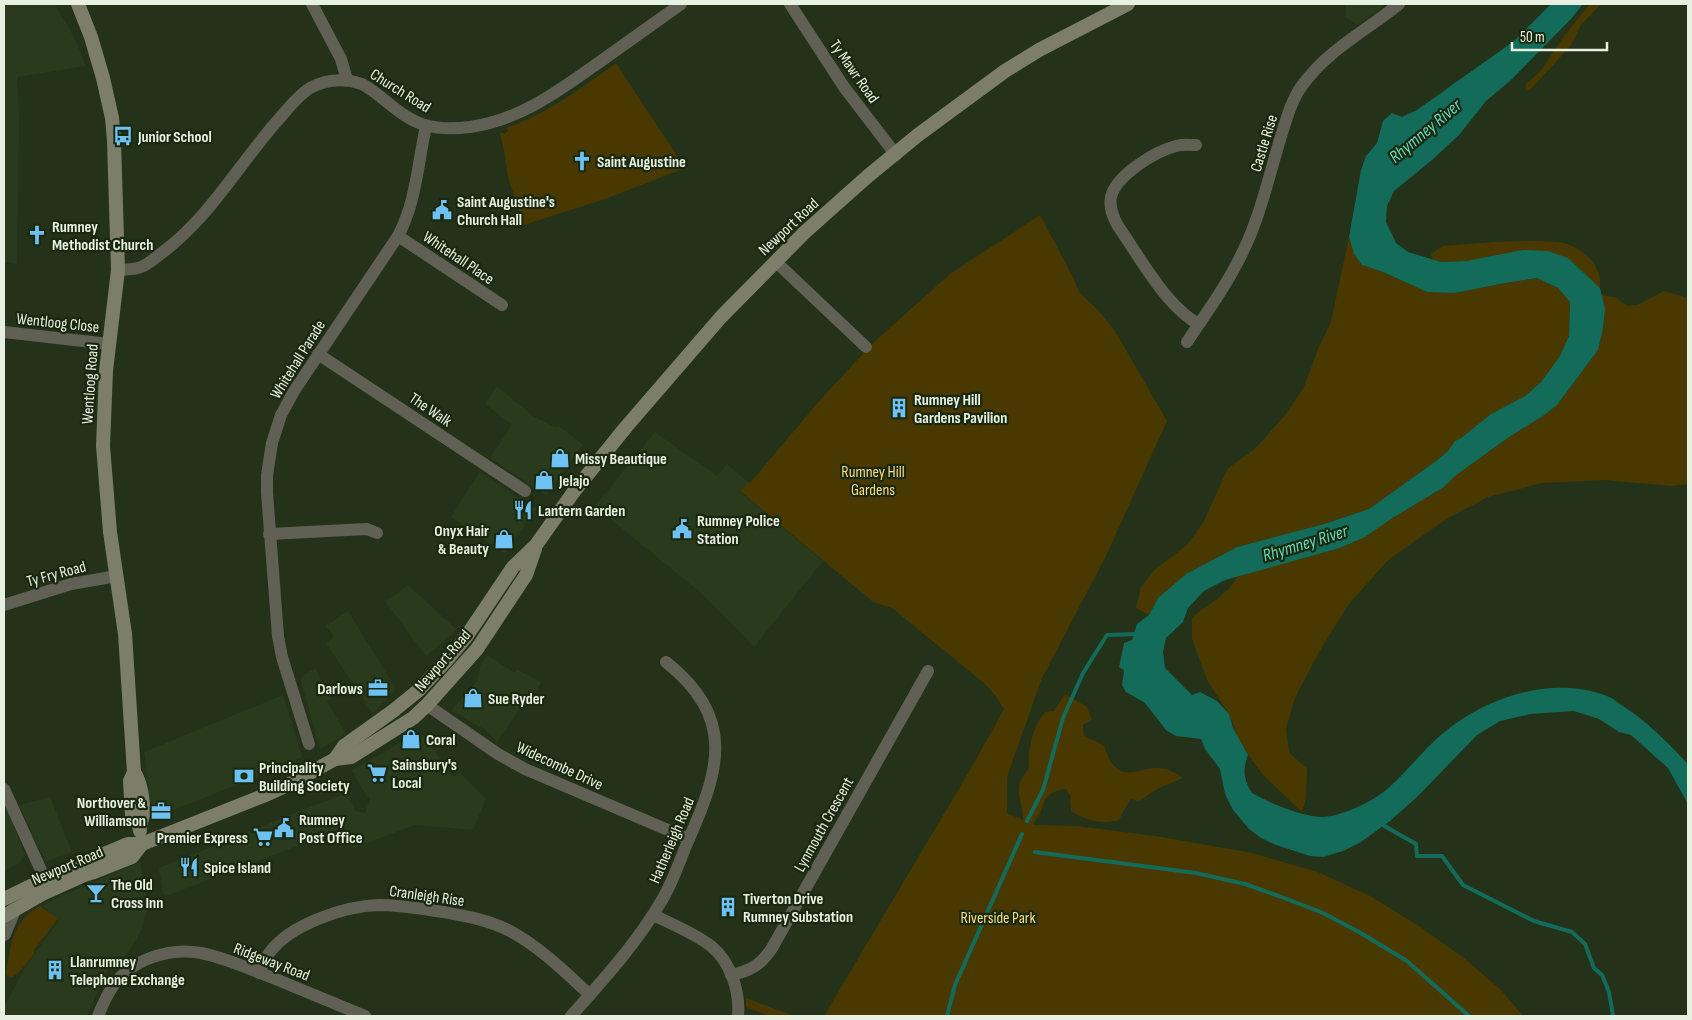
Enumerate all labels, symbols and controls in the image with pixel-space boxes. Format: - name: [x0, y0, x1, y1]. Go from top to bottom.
- scale bar: [1512, 20, 1607, 52]
- text: 50 m: [1520, 28, 1545, 47]
- street label: Ty Mawr Road: [825, 37, 882, 107]
- street label: Church Road: [366, 65, 434, 117]
- water label: Rhymney River: [1385, 94, 1466, 168]
- street label: Castle Rise: [1247, 113, 1282, 174]
- bus stop icon: Junior School: [112, 125, 134, 147]
- place label: Junior School: [137, 128, 212, 147]
- church icon: Saint Augustine: [571, 150, 593, 172]
- place label: Saint Augustine: [597, 153, 686, 172]
- place label: Saint Augustine's Church Hall: [457, 193, 555, 230]
- street label: Newport Road: [755, 194, 823, 260]
- public building icon: Saint Augustine's Church Hall: [431, 199, 453, 221]
- place label: Rumney Methodist Church: [52, 218, 153, 255]
- church icon: Rumney Methodist Church: [26, 224, 48, 246]
- street label: Whitehall Place: [419, 228, 497, 289]
- street label: Wentloog Close: [16, 310, 100, 337]
- street label: Whitehall Parade: [267, 317, 330, 403]
- street label: Wentloog Road: [78, 343, 103, 425]
- street label: The Walk: [405, 389, 455, 431]
- place label: Rumney Hill Gardens Pavilion: [914, 391, 1007, 428]
- building icon: Rumney Hill Gardens Pavilion: [888, 397, 910, 419]
- shop icon: Missy Beautique: [549, 447, 571, 469]
- place label: Missy Beautique: [575, 450, 667, 469]
- park label: Rumney Hill Gardens: [841, 463, 905, 500]
- shop icon: Jelajo: [533, 469, 555, 491]
- place label: Jelajo: [558, 472, 589, 491]
- restaurant icon: Lantern Garden: [512, 499, 534, 521]
- place label: Lantern Garden: [538, 502, 625, 521]
- place label: Rumney Police Station: [697, 512, 780, 549]
- public building icon: Rumney Police Station: [671, 518, 693, 540]
- water label: Rhymney River: [1260, 520, 1351, 566]
- place label: Onyx Hair & Beauty: [434, 522, 489, 559]
- shop icon: Onyx Hair & Beauty: [493, 528, 515, 550]
- street label: Ty Fry Road: [25, 557, 88, 591]
- street label: Newport Road: [411, 626, 475, 696]
- office icon: Darlows: [367, 677, 389, 699]
- place label: Darlows: [317, 680, 363, 699]
- shop icon: Sue Ryder: [462, 687, 484, 709]
- place label: Sue Ryder: [488, 690, 545, 709]
- shop icon: Coral: [400, 728, 422, 750]
- place label: Coral: [426, 731, 456, 750]
- street label: Widecombe Drive: [513, 738, 606, 795]
- place label: Sainsbury's Local: [392, 756, 457, 793]
- place label: Principality Building Society: [259, 759, 350, 796]
- supermarket icon: Sainsbury's Local: [366, 762, 388, 784]
- bank icon: Principality Building Society: [233, 765, 255, 787]
- street label: Lynmouth Crescent: [790, 774, 858, 875]
- place label: Northover & Williamson: [77, 794, 146, 831]
- street label: Hatherleigh Road: [646, 795, 699, 887]
- office icon: Northover & Williamson: [150, 800, 172, 822]
- place label: Rumney Post Office: [299, 811, 363, 848]
- public building icon: Rumney Post Office: [273, 817, 295, 839]
- supermarket icon: Premier Express: [252, 826, 274, 848]
- place label: Premier Express: [157, 829, 248, 848]
- street label: Newport Road: [29, 843, 106, 890]
- restaurant icon: Spice Island: [178, 856, 200, 878]
- place label: Spice Island: [204, 859, 271, 878]
- place label: The Old Cross Inn: [111, 876, 163, 913]
- bar icon: The Old Cross Inn: [85, 882, 107, 904]
- street label: Cranleigh Rise: [388, 882, 466, 911]
- place label: Tiverton Drive Rumney Substation: [743, 890, 853, 927]
- building icon: Tiverton Drive Rumney Substation: [717, 896, 739, 918]
- park label: Riverside Park: [961, 909, 1036, 928]
- street label: Ridgeway Road: [231, 939, 312, 986]
- place label: Llanrumney Telephone Exchange: [70, 953, 185, 990]
- building icon: Llanrumney Telephone Exchange: [44, 959, 66, 981]

